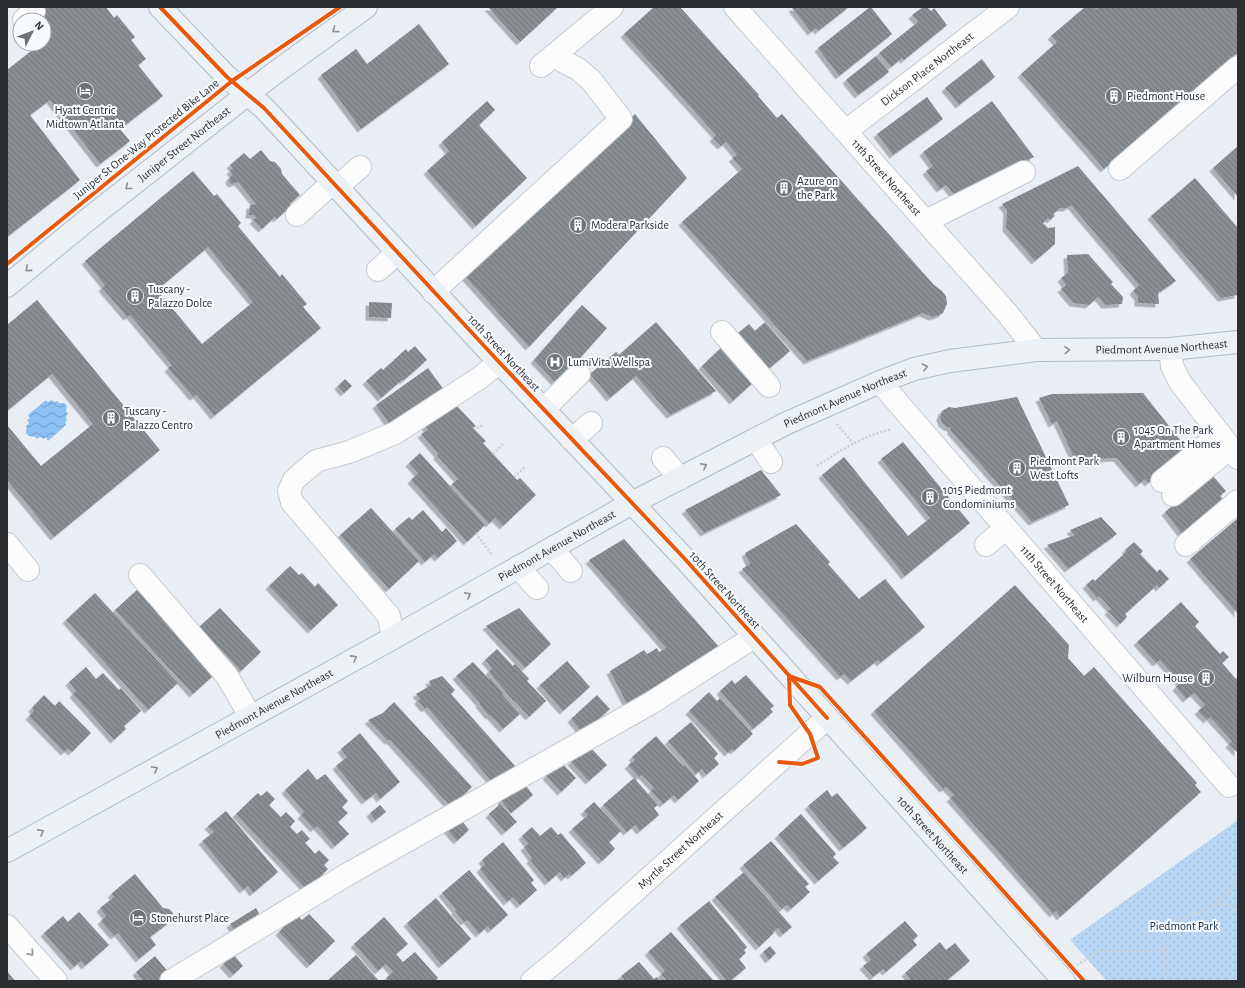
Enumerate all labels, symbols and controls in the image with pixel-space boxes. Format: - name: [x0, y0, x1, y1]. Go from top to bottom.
- north arrow: [12, 12, 52, 52]
- text: N: [32, 19, 46, 32]
- one-way arrow: [332, 25, 339, 32]
- street label: Dickson Place Northeast: [878, 30, 976, 108]
- street label: Juniper St One-Way Protected Bike Lane: [71, 77, 222, 202]
- hotel icon: Hyatt Centric Midtown Atlanta: [75, 81, 95, 101]
- building icon: Piedmont House: [1104, 86, 1124, 106]
- place label: Piedmont House: [1127, 90, 1205, 102]
- place label: Hyatt Centric Midtown Atlanta: [46, 104, 125, 130]
- street label: Juniper Street Northeast: [136, 104, 233, 184]
- street label: 11th Street Northeast: [850, 137, 924, 218]
- place label: Azure on the Park: [797, 175, 838, 201]
- building icon: Azure on the Park: [774, 178, 794, 198]
- one-way arrow: [126, 183, 133, 190]
- building icon: Modera Parkside: [568, 215, 588, 235]
- place label: Modera Parkside: [591, 219, 669, 231]
- one-way arrow: [25, 265, 32, 272]
- place label: Tuscany - Palazzo Dolce: [148, 283, 212, 309]
- building icon: Tuscany - Palazzo Dolce: [125, 286, 145, 306]
- street label: 10th Street Northeast: [466, 312, 543, 394]
- street label: Piedmont Avenue Northeast: [1095, 337, 1228, 356]
- one-way arrow: [1064, 346, 1070, 354]
- hospital icon: LumiVita Wellspa: [545, 352, 565, 372]
- place label: LumiVita Wellspa: [568, 356, 651, 368]
- one-way arrow: [921, 363, 928, 371]
- street label: Piedmont Avenue Northeast: [782, 366, 908, 430]
- place label: Tuscany - Palazzo Centro: [124, 405, 193, 431]
- building icon: Tuscany - Palazzo Centro: [101, 408, 121, 428]
- place label: 1045 On The Park Apartment Homes: [1134, 424, 1220, 450]
- building icon: 1045 On The Park Apartment Homes: [1111, 427, 1131, 447]
- place label: Piedmont Park West Lofts: [1030, 455, 1100, 481]
- building icon: Piedmont Park West Lofts: [1007, 458, 1027, 478]
- one-way arrow: [700, 463, 708, 471]
- place label: 1015 Piedmont Condominiums: [943, 484, 1015, 510]
- building icon: 1015 Piedmont Condominiums: [920, 487, 940, 507]
- street label: Piedmont Avenue Northeast: [496, 508, 618, 583]
- street label: 11th Street Northeast: [1018, 543, 1091, 625]
- street label: 10th Street Northeast: [687, 549, 763, 631]
- one-way arrow: [464, 592, 471, 599]
- one-way arrow: [350, 656, 358, 663]
- street label: Piedmont Avenue Northeast: [213, 666, 335, 741]
- building icon: Wilburn House: [1196, 668, 1216, 688]
- place label: Wilburn House: [1122, 672, 1193, 684]
- one-way arrow: [151, 766, 158, 773]
- street label: 10th Street Northeast: [895, 794, 971, 876]
- street label: Myrtle Street Northeast: [636, 809, 725, 891]
- one-way arrow: [37, 829, 44, 836]
- hotel icon: Stonehurst Place: [128, 908, 148, 928]
- place label: Stonehurst Place: [151, 912, 229, 924]
- park label: Piedmont Park: [1150, 920, 1219, 932]
- one-way arrow: [27, 949, 34, 956]

